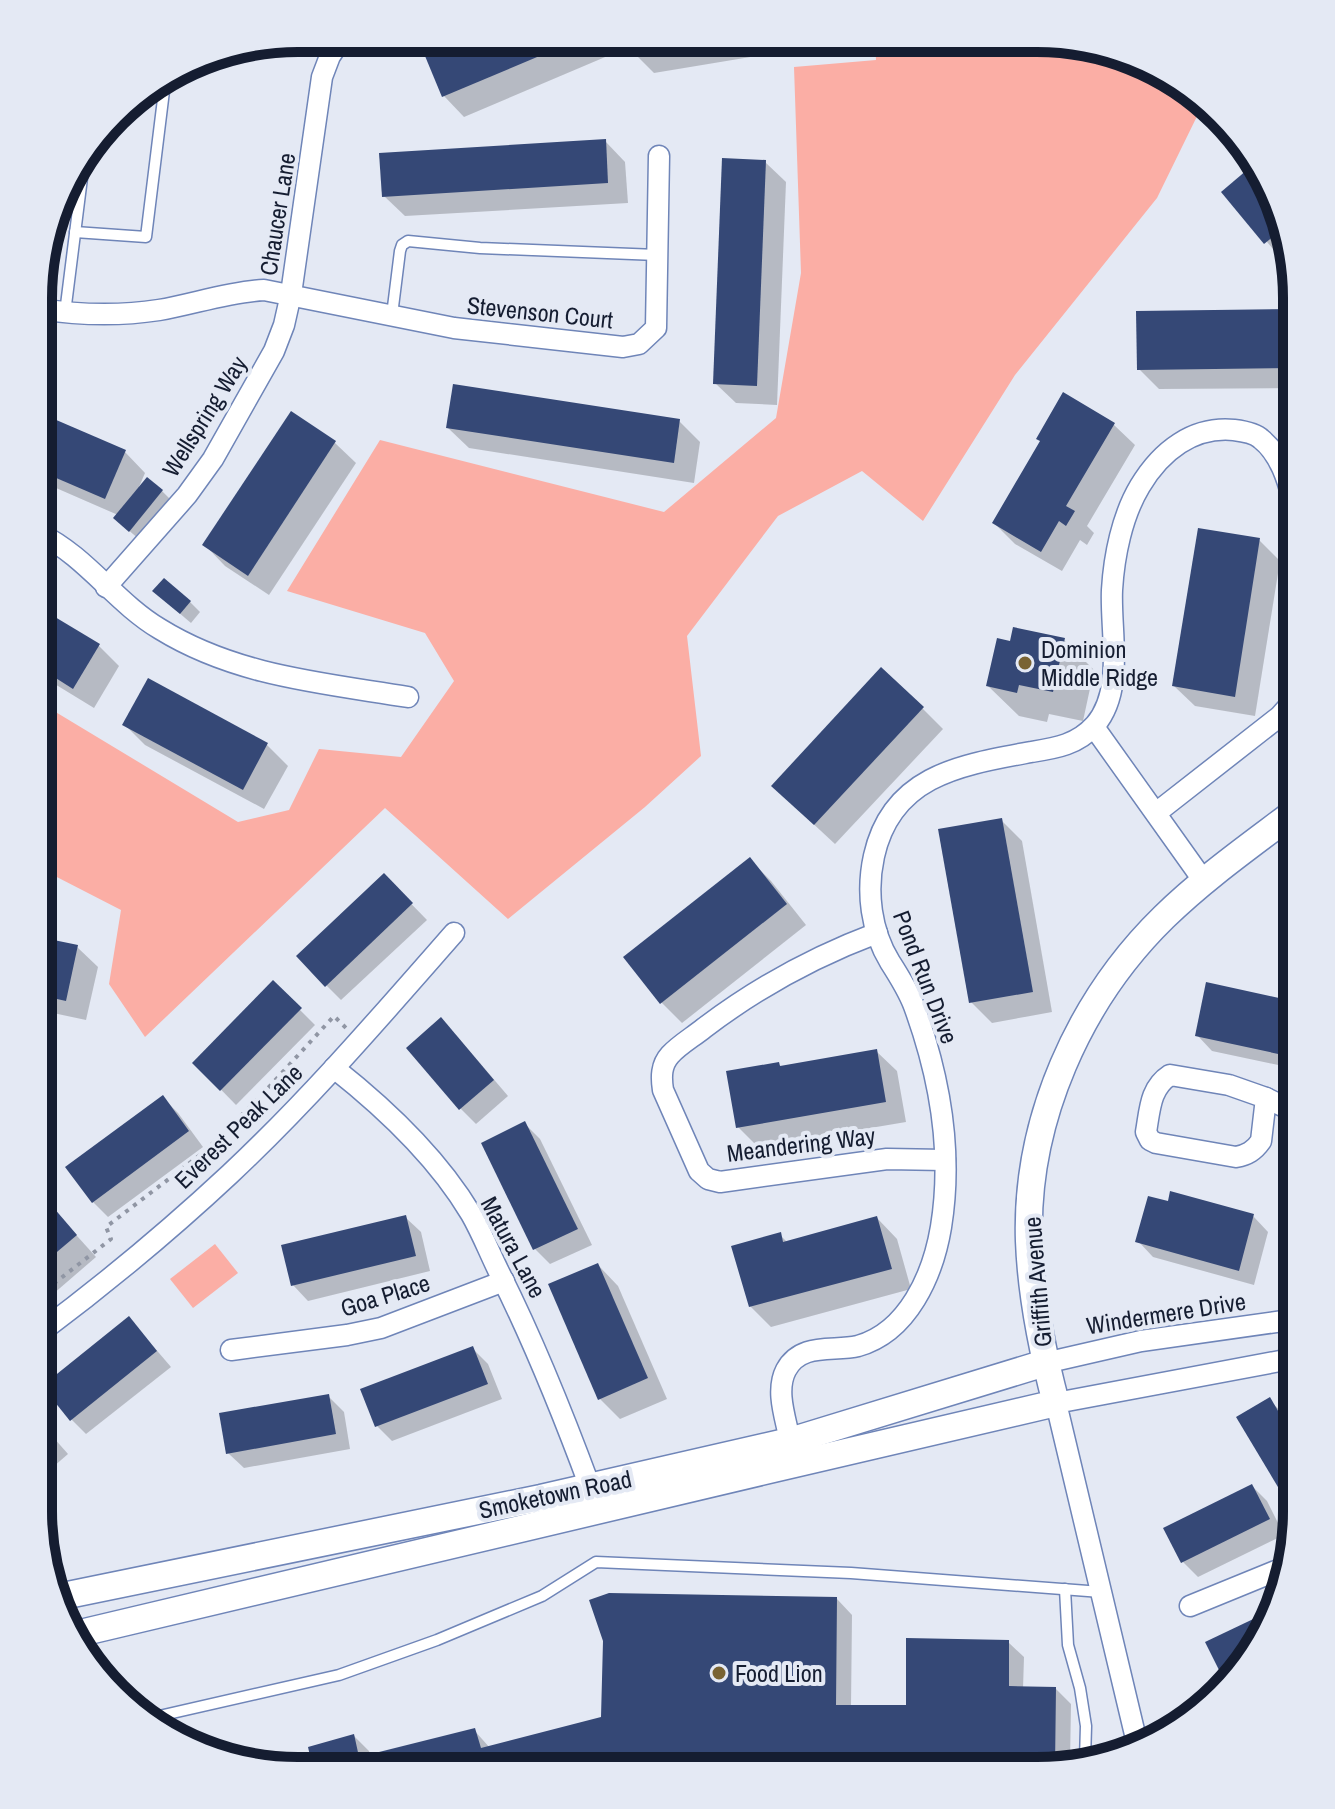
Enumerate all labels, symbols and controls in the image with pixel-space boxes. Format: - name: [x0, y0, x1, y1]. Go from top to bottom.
- street label: Chaucer Lane: [252, 150, 302, 278]
- street label: Stevenson Court: [465, 288, 615, 336]
- street label: Wellspring Way: [154, 349, 254, 482]
- place label: Dominion Middle Ridge: [1041, 633, 1158, 693]
- marker: Dominion Middle Ridge: [1016, 654, 1034, 672]
- street label: Pond Run Drive: [886, 906, 966, 1048]
- street label: Everest Peak Lane: [167, 1057, 309, 1195]
- street label: Meandering Way: [725, 1119, 877, 1169]
- street label: Matura Lane: [474, 1191, 554, 1303]
- street label: Griffith Avenue: [1015, 1216, 1059, 1348]
- street label: Goa Place: [336, 1266, 434, 1324]
- street label: Windermere Drive: [1084, 1285, 1248, 1341]
- street label: Smoketown Road: [476, 1462, 634, 1526]
- place label: Food Lion: [735, 1657, 823, 1689]
- marker: Food Lion: [710, 1664, 728, 1682]

